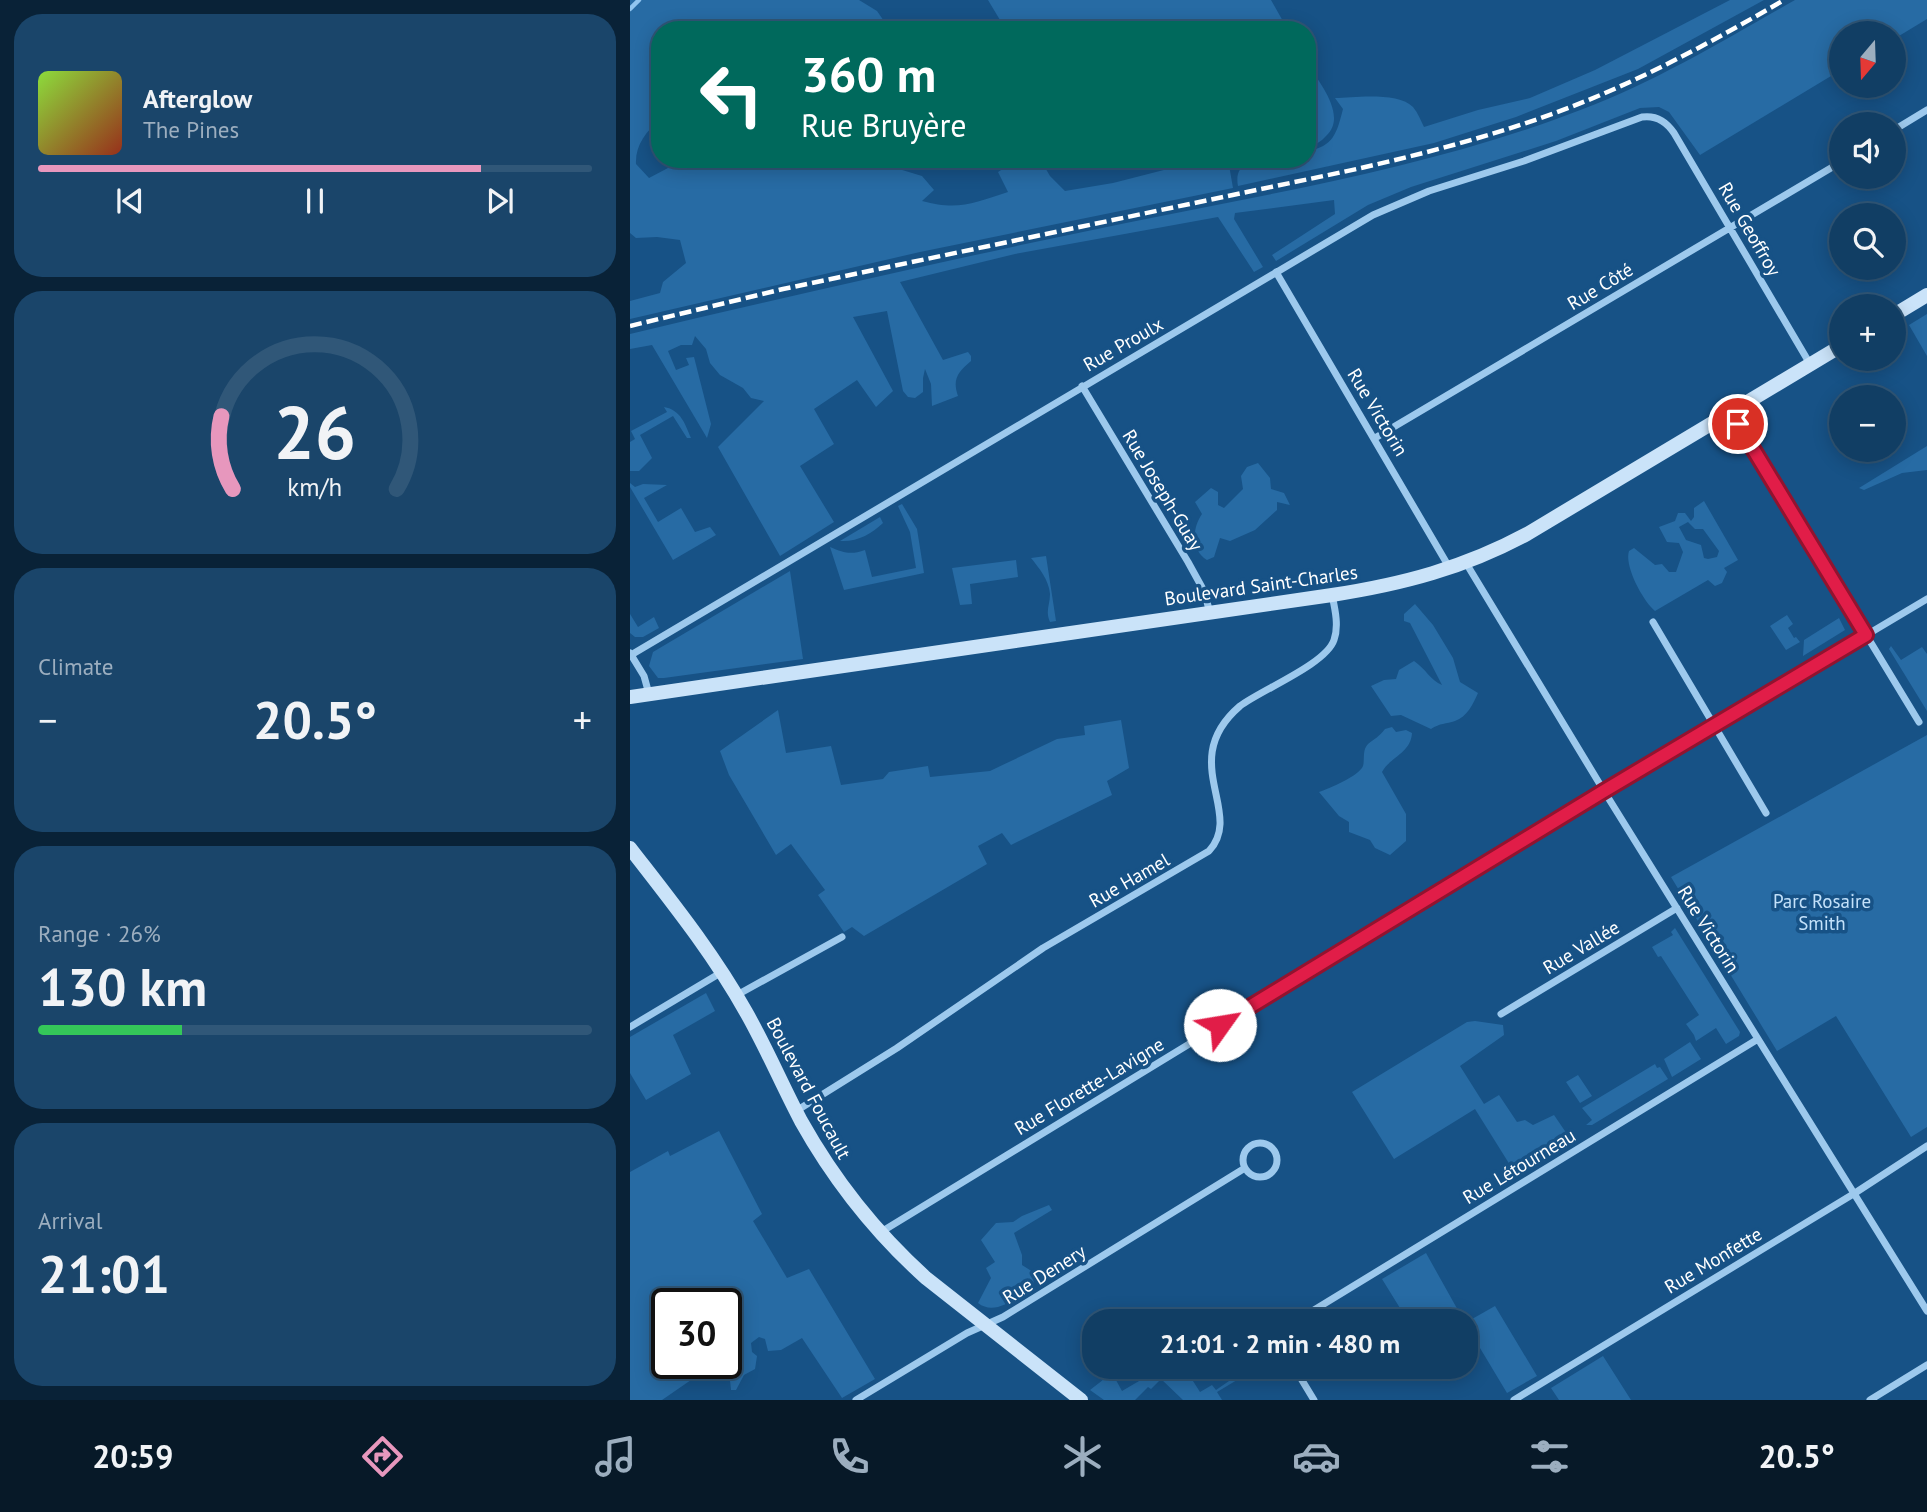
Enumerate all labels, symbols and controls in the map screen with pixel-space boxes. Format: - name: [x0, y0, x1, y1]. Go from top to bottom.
- north arrow: [1829, 21, 1906, 98]
- map controls: [1829, 21, 1906, 462]
- text: 360 m: [801, 42, 936, 106]
- icon: left: [686, 49, 777, 140]
- text: Afterglow: [143, 82, 252, 115]
- text: Rue Bruyère: [801, 104, 967, 146]
- button: sound: [1829, 112, 1906, 189]
- text: The Pines: [143, 115, 239, 144]
- street label: Rue Geoffroy: [1713, 178, 1787, 280]
- icon: previous: [111, 182, 149, 220]
- icon: pause: [296, 182, 334, 220]
- icon: next: [481, 182, 519, 220]
- button: search: [1829, 203, 1906, 280]
- street label: Rue Côté: [1563, 257, 1637, 315]
- button: +: [1829, 294, 1906, 371]
- street label: Rue Proulx: [1079, 311, 1167, 376]
- street label: Rue Victorin: [1342, 364, 1414, 460]
- text: 26: [274, 385, 356, 479]
- button: −: [1829, 385, 1906, 462]
- pin: [1708, 394, 1768, 454]
- icon: arrive: [1719, 405, 1757, 443]
- street label: Rue Joseph-Guay: [1117, 425, 1209, 555]
- text: km/h: [288, 471, 342, 503]
- street label: Boulevard Saint-Charles: [1163, 560, 1359, 610]
- text: Climate: [38, 652, 113, 681]
- text: 20.5°: [253, 686, 377, 753]
- text: −: [38, 695, 57, 744]
- text: +: [573, 695, 592, 744]
- street label: Rue Hamel: [1085, 847, 1174, 913]
- street label: Rue Victorin: [1673, 881, 1745, 977]
- park label: Parc Rosaire Smith: [1773, 889, 1871, 935]
- street label: Rue Vallée: [1538, 915, 1624, 979]
- text: Range · 26%: [38, 919, 161, 948]
- text: 130 km: [38, 953, 207, 1020]
- position arrow: [1183, 988, 1257, 1062]
- street label: Boulevard Foucault: [762, 1013, 857, 1163]
- street label: Rue Florette-Lavigne: [1010, 1032, 1168, 1140]
- street label: Rue Létourneau: [1458, 1123, 1580, 1209]
- text: Arrival: [38, 1206, 102, 1235]
- street label: Rue Monfette: [1660, 1222, 1766, 1298]
- street label: Rue Denery: [998, 1239, 1090, 1309]
- text: 21:01: [38, 1240, 170, 1307]
- speed limit sign: 30: [651, 1288, 742, 1379]
- text: 21:01 · 2 min · 480 m: [1160, 1327, 1400, 1360]
- icon: directions: [358, 1432, 407, 1481]
- icon: music: [591, 1432, 640, 1481]
- icon: phone: [825, 1432, 874, 1481]
- icon: climate: [1058, 1432, 1107, 1481]
- icon: car: [1292, 1432, 1341, 1481]
- icon: filters: [1525, 1432, 1574, 1481]
- text: 20:59: [92, 1435, 173, 1477]
- text: 20.5°: [1758, 1435, 1835, 1477]

